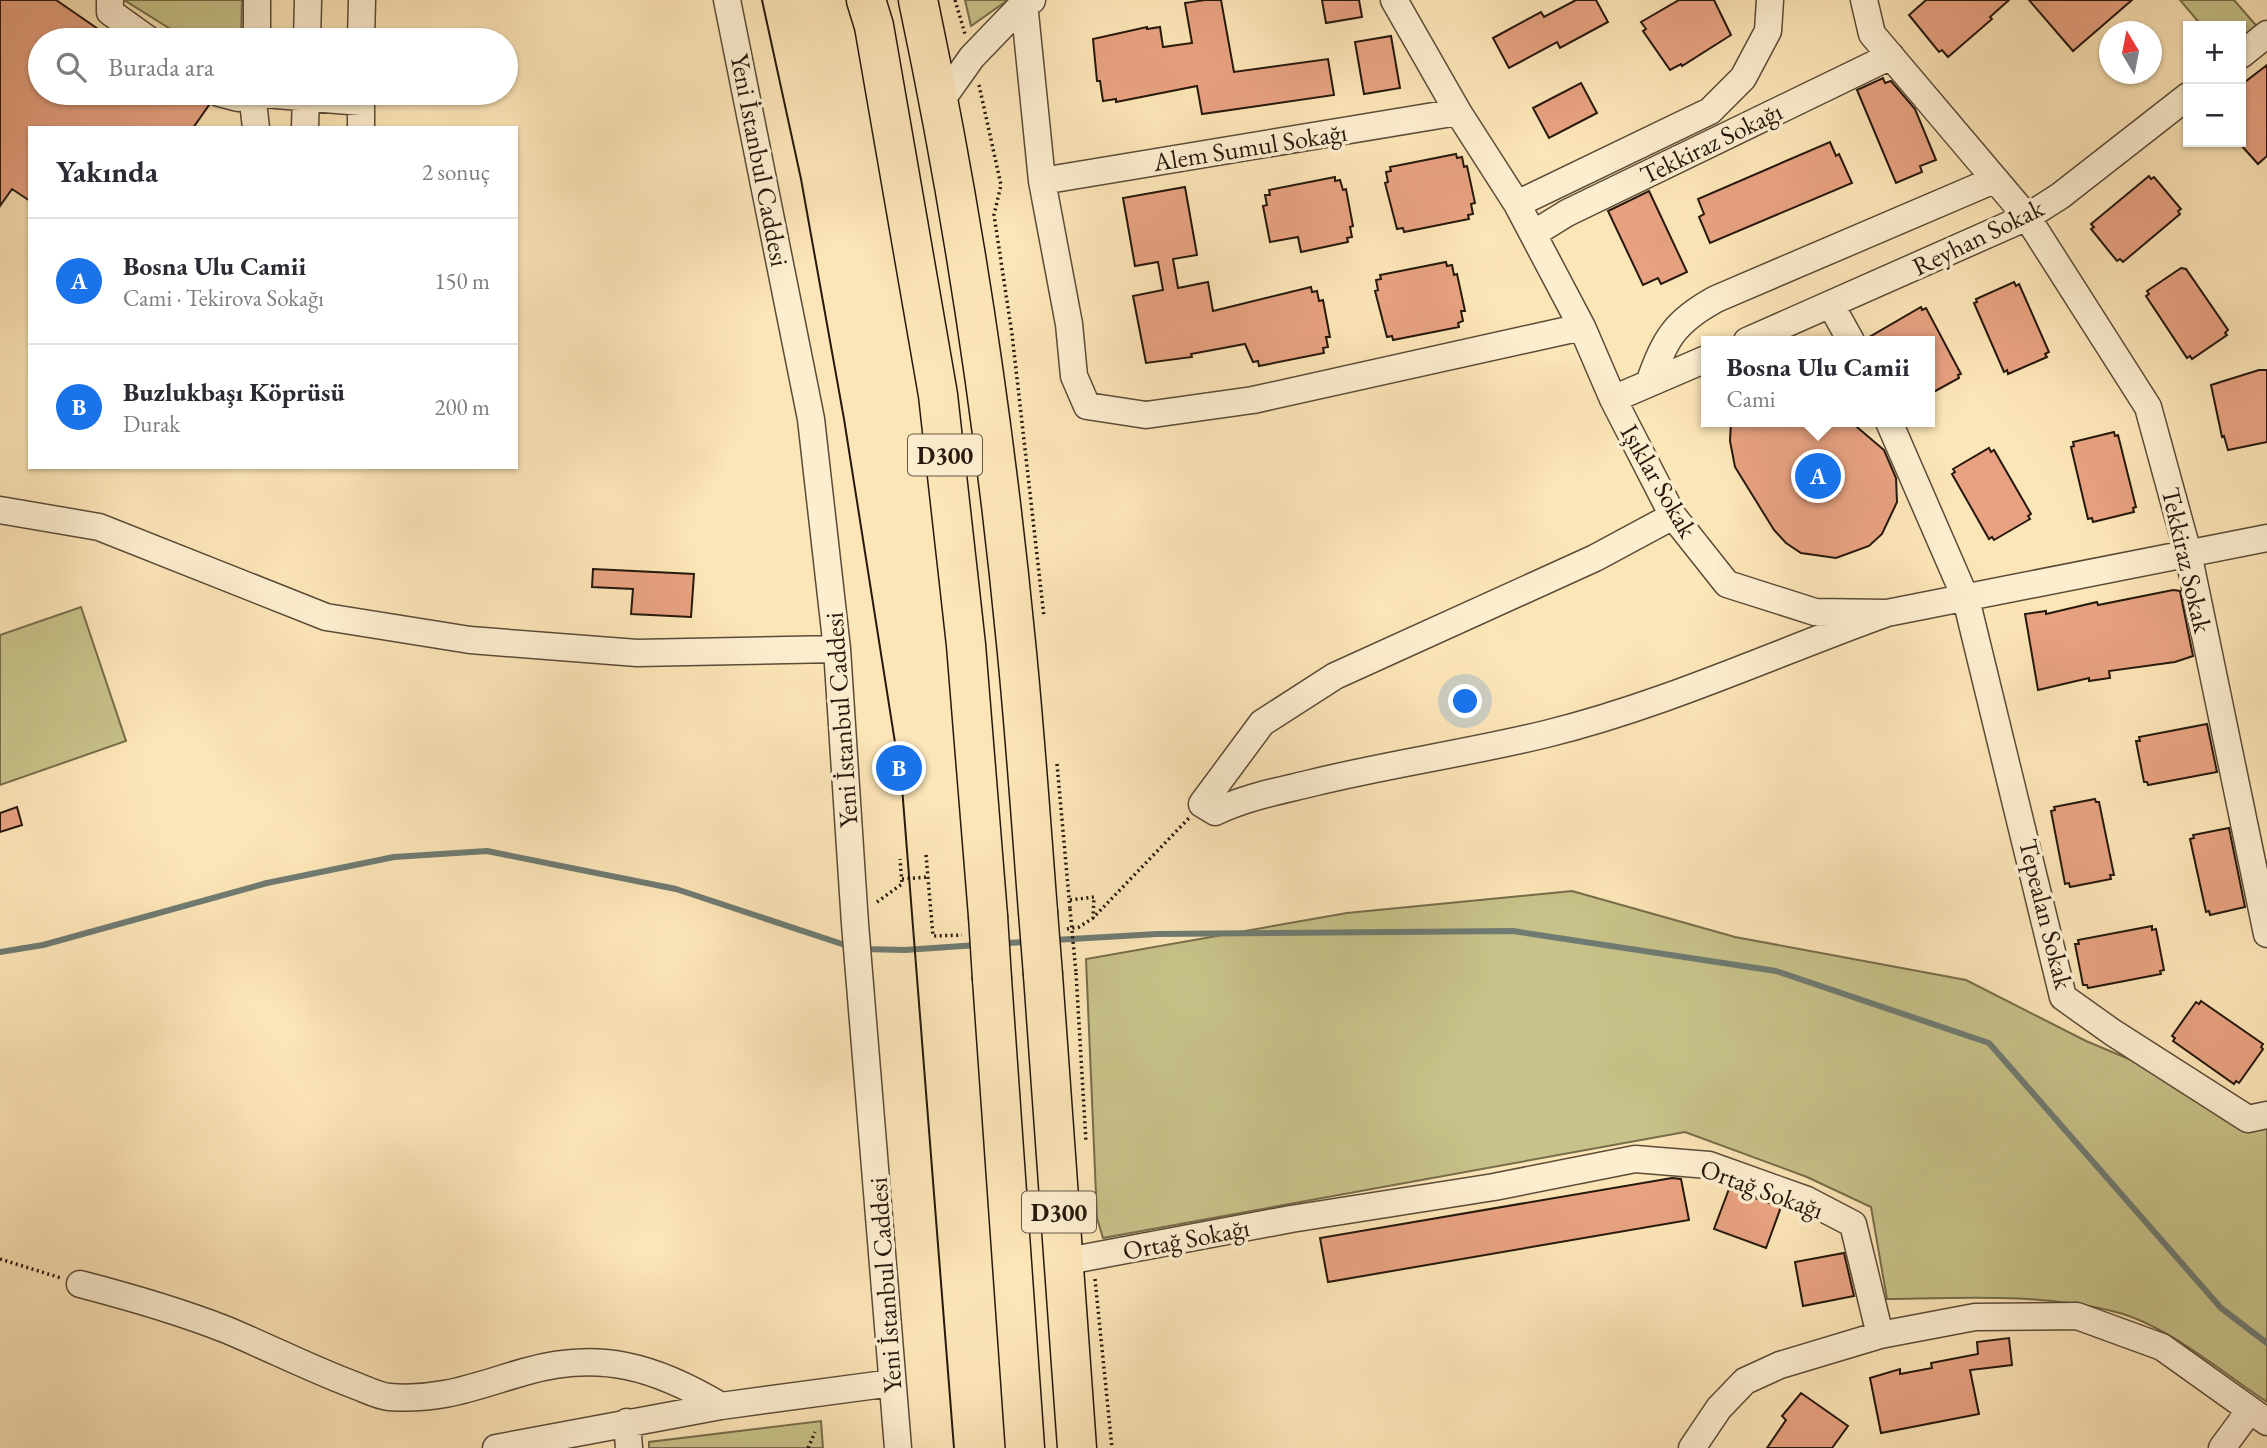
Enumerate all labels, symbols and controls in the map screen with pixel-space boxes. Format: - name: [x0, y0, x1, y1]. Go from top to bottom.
- north arrow: [2099, 21, 2162, 84]
- map controls: [2183, 21, 2246, 147]
- button: +: [2183, 21, 2246, 84]
- search box: [28, 28, 518, 105]
- icon: search: [52, 48, 90, 86]
- text: Burada ara: [108, 50, 214, 84]
- street label: Yeni İstanbul Caddesi: [723, 51, 797, 269]
- button: −: [2183, 84, 2246, 147]
- street label: Tekkiraz Sokağı: [1634, 94, 1788, 192]
- street label: Alem Sumul Sokağı: [1150, 115, 1349, 179]
- text: Yakında: [56, 152, 158, 191]
- text: 2 sonuç: [422, 157, 490, 187]
- street label: Reyhan Sokak: [1907, 190, 2050, 283]
- text: Bosna Ulu Camii: [123, 249, 306, 283]
- text: A: [71, 266, 87, 296]
- text: 150 m: [434, 266, 490, 296]
- text: Cami · Tekirova Sokağı: [123, 283, 324, 313]
- popup: [1701, 336, 1935, 427]
- text: Bosna Ulu Camii: [1726, 350, 1910, 384]
- text: Buzlukbaşı Köprüsü: [123, 375, 345, 409]
- text: Cami: [1726, 384, 1775, 414]
- text: B: [72, 392, 86, 422]
- text: 200 m: [434, 392, 490, 422]
- text: Durak: [123, 409, 180, 439]
- street label: Işıklar Sokak: [1613, 418, 1706, 545]
- road number: D300: [908, 434, 982, 476]
- pin: A: [1795, 450, 1841, 502]
- street label: Tekkiraz Sokak: [2154, 484, 2220, 637]
- street label: Yeni İstanbul Caddesi: [817, 611, 865, 829]
- your location: [1448, 684, 1482, 718]
- pin: B: [876, 742, 922, 794]
- street label: Tepealan Sokak: [2011, 835, 2081, 993]
- street label: Ortağ Sokağı: [1696, 1151, 1828, 1227]
- street label: Yeni İstanbul Caddesi: [861, 1176, 909, 1394]
- road number: D300: [1022, 1192, 1096, 1232]
- street label: Ortağ Sokağı: [1120, 1210, 1252, 1268]

